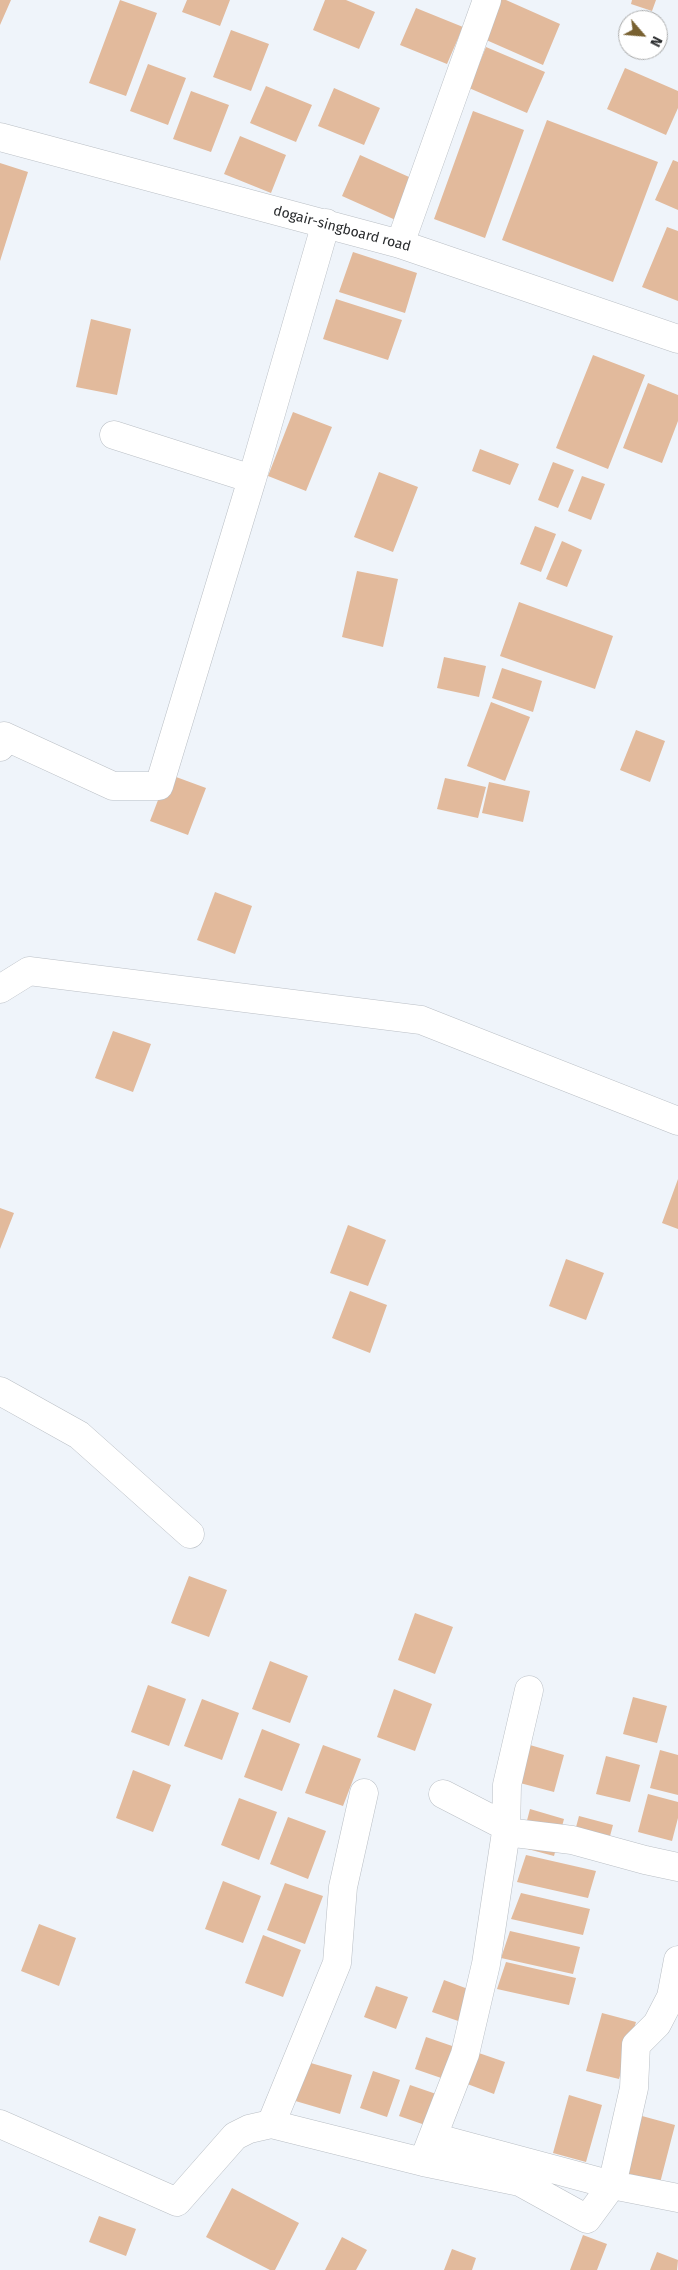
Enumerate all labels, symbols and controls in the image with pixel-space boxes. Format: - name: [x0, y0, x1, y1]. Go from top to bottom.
- north arrow: [618, 10, 668, 60]
- text: N: [646, 34, 666, 50]
- street label: dogair-singboard road: [271, 203, 413, 255]

